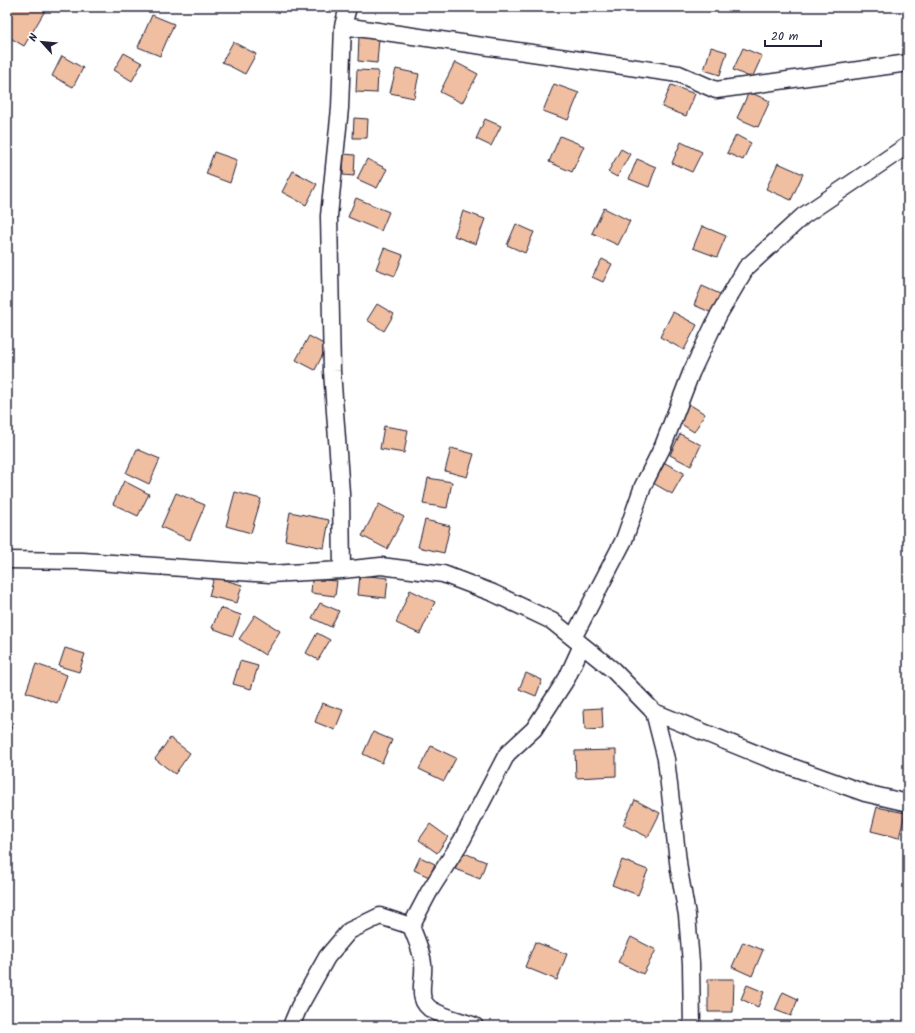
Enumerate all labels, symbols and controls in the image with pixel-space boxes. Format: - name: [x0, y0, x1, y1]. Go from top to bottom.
- north arrow: [22, 22, 62, 62]
- scale bar: [765, 22, 821, 48]
- text: 20 m: [771, 27, 799, 46]
- text: N: [24, 31, 44, 45]

